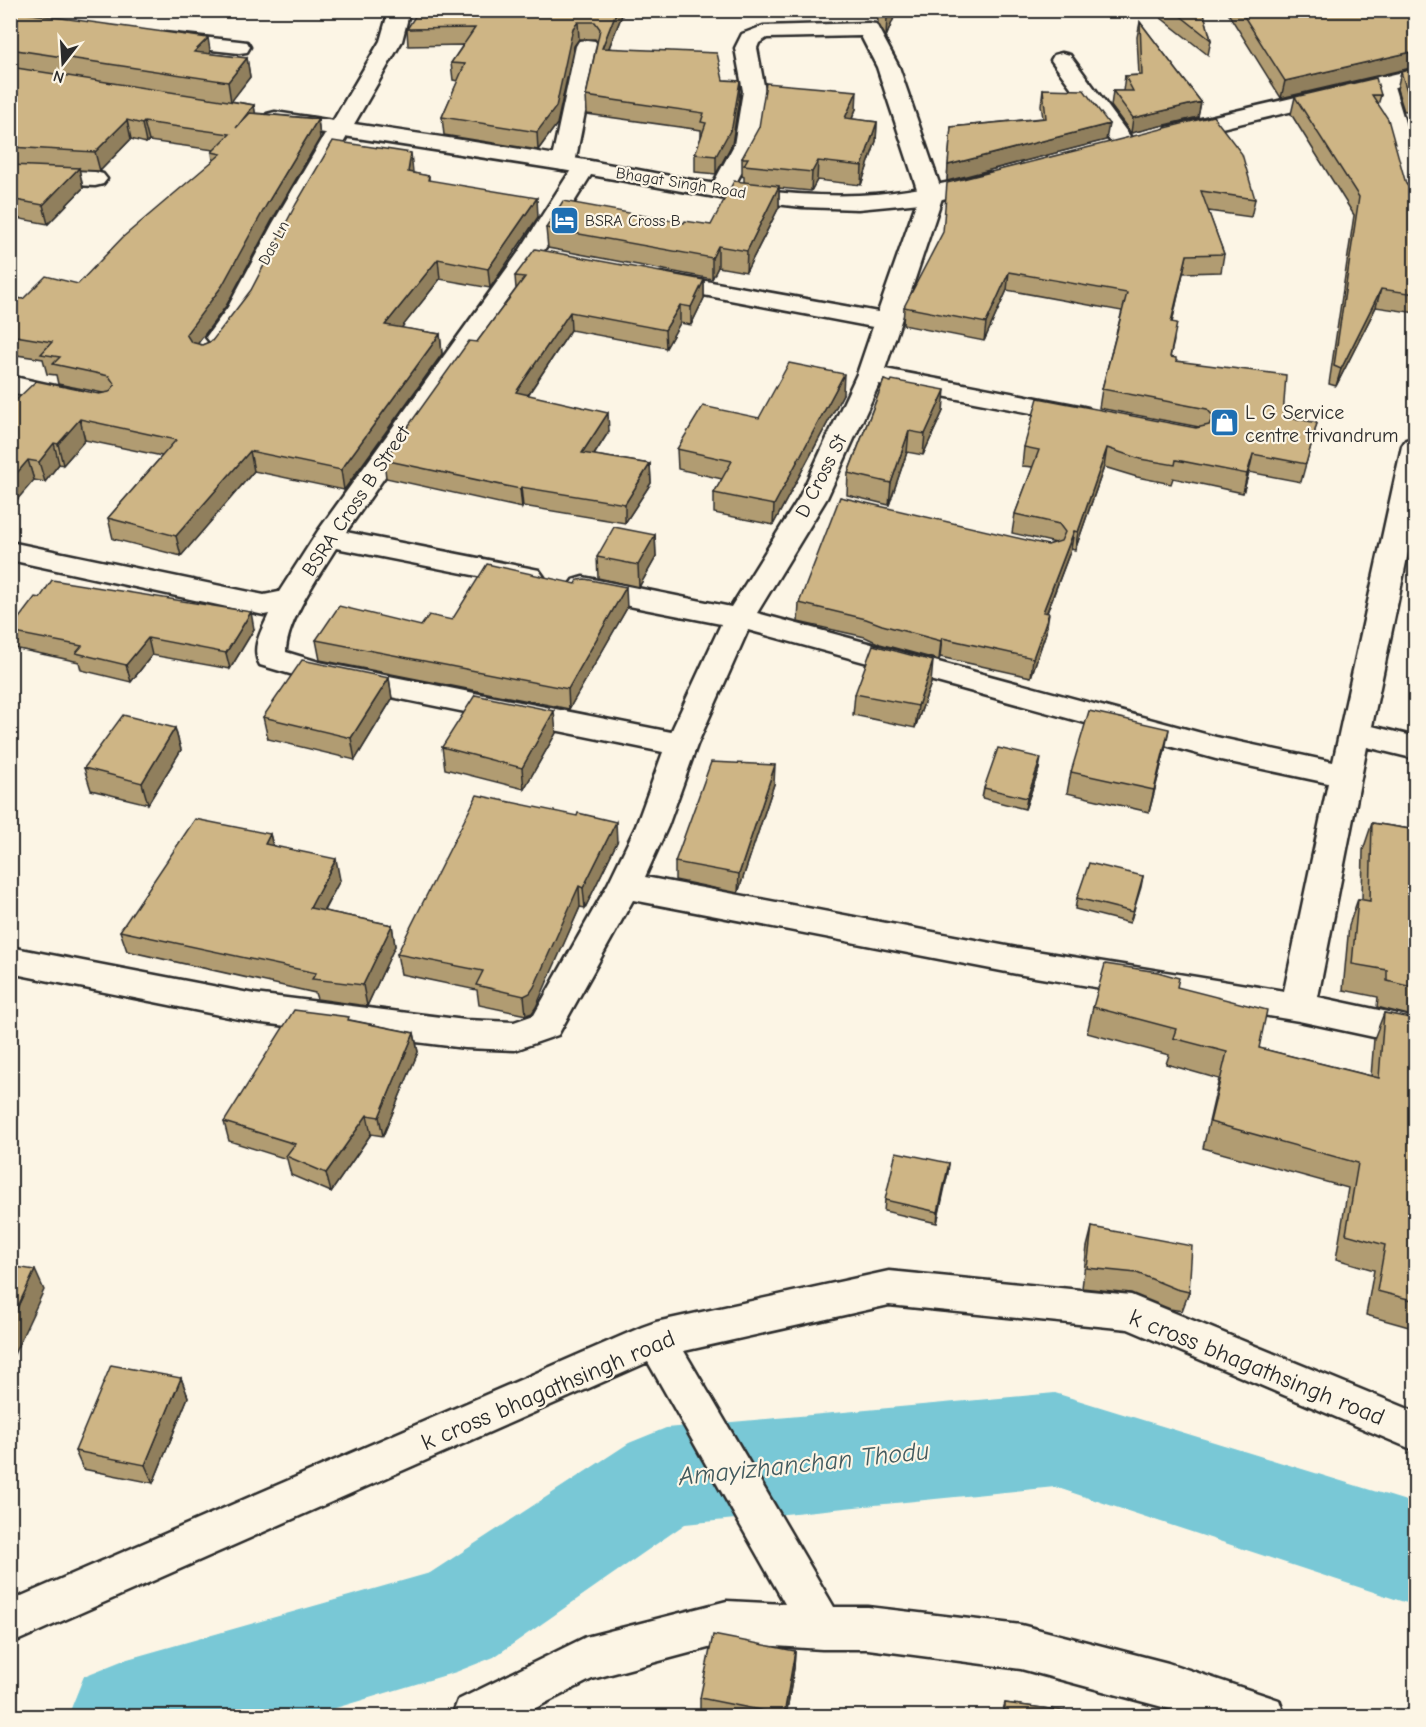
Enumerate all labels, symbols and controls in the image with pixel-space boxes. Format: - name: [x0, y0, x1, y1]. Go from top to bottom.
- north arrow: [33, 33, 93, 93]
- text: N: [51, 66, 67, 87]
- street label: Bhagat Singh Road: [615, 164, 747, 202]
- hotel icon: BSRA Cross B: [548, 205, 580, 237]
- place label: BSRA Cross B: [585, 212, 681, 230]
- street label: Das Ln: [255, 218, 293, 268]
- place label: L G Service centre trivandrum: [1245, 401, 1399, 447]
- shop icon: L G Service centre trivandrum: [1208, 407, 1240, 439]
- street label: BSRA Cross B Street: [297, 420, 416, 581]
- street label: D Cross St: [790, 430, 852, 521]
- street label: k cross bhagathsingh road: [1125, 1303, 1389, 1431]
- street label: k cross bhagathsingh road: [417, 1324, 679, 1456]
- water label: Amayizhanchan Thodu: [676, 1436, 931, 1492]

